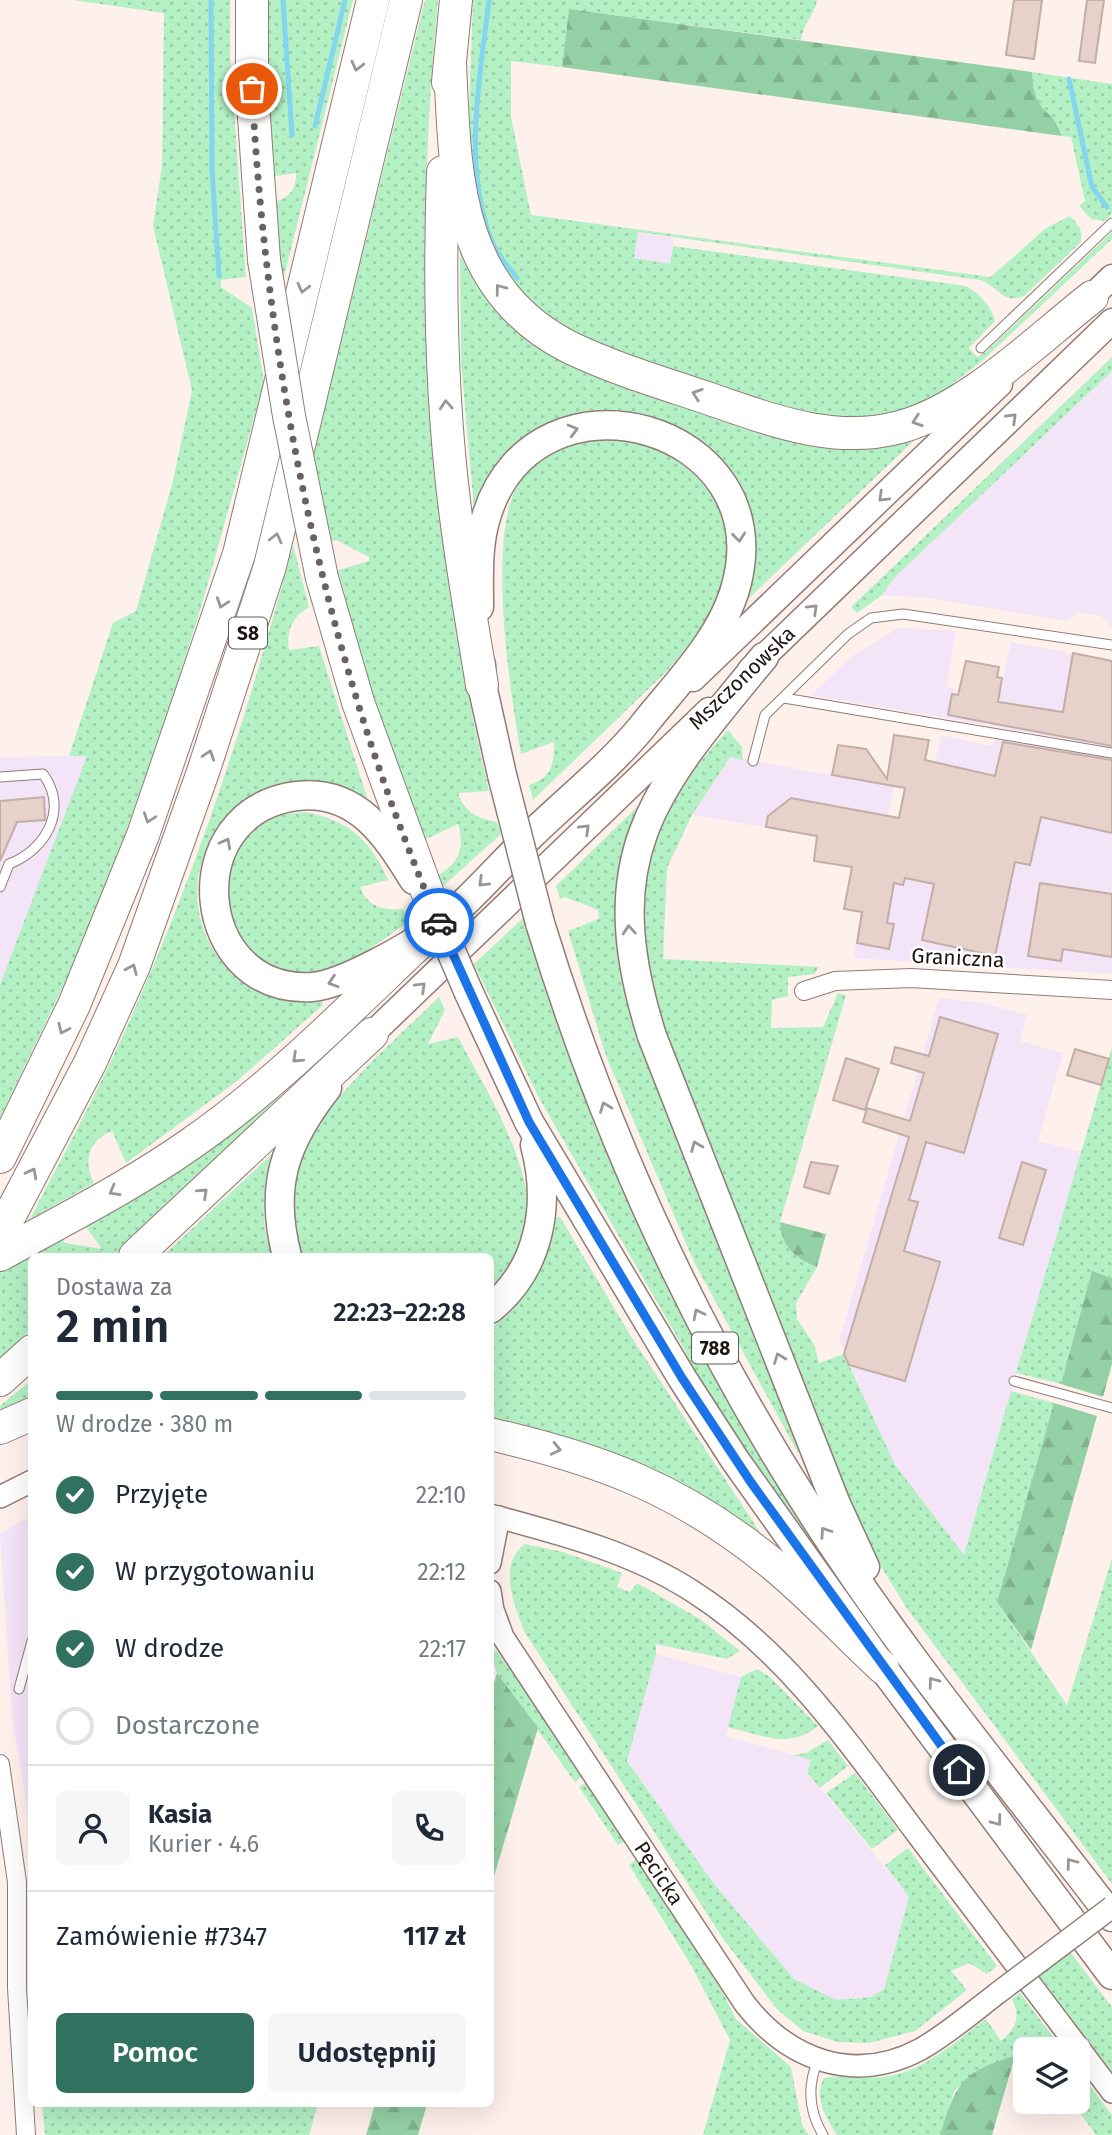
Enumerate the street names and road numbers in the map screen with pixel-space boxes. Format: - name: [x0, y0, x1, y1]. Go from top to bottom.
- road number: S8: [229, 618, 267, 648]
- street label: Mszczonowska: [683, 621, 801, 735]
- street label: Graniczna: [911, 943, 1005, 973]
- road number: 788: [692, 1332, 738, 1364]
- street label: Pęcicka: [628, 1836, 689, 1910]

